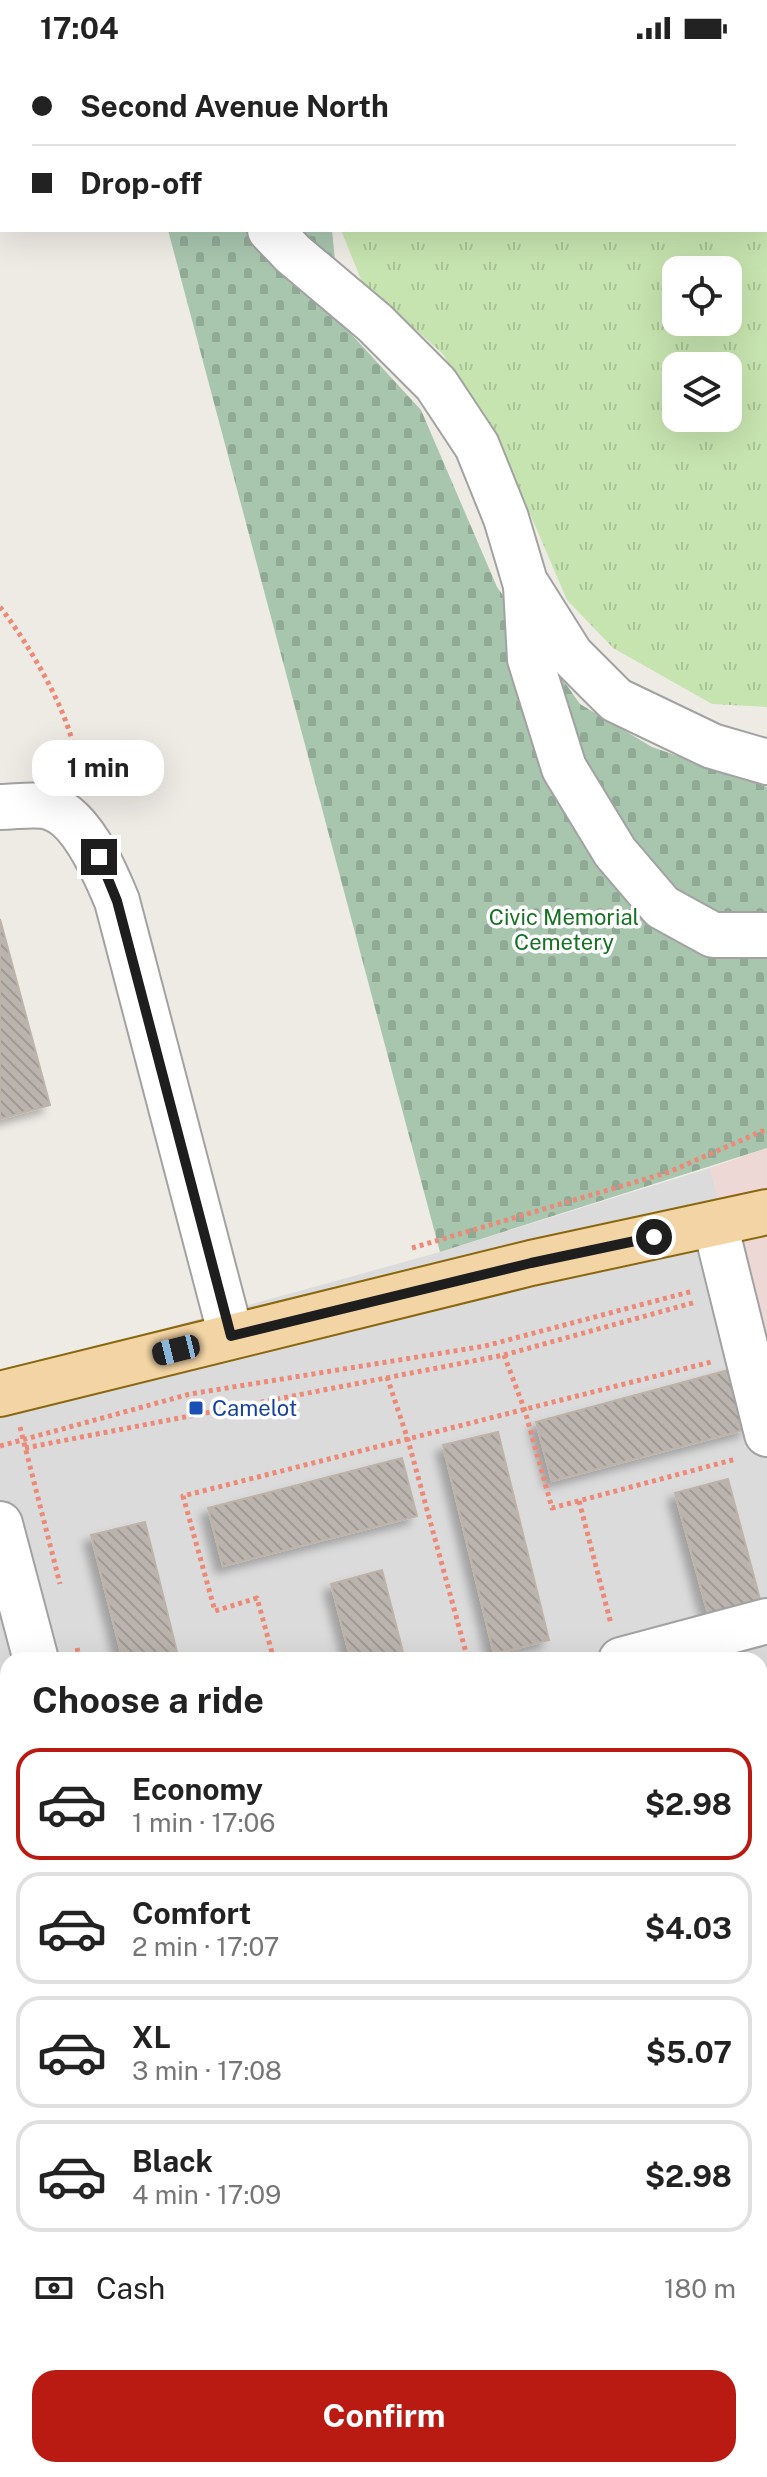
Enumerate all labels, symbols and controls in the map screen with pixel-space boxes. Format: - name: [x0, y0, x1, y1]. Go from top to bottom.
- text: 17:04: [40, 10, 119, 46]
- text: Second Avenue North: [80, 88, 389, 124]
- text: Drop-off: [80, 165, 202, 201]
- map controls: [662, 256, 742, 432]
- button: locate: [662, 256, 742, 336]
- button: layers: [662, 352, 742, 432]
- callout: 1 min: [33, 741, 165, 797]
- text: 1 min: [67, 752, 129, 783]
- route end: [81, 839, 117, 875]
- park label: Civic Memorial Cemetery: [489, 904, 639, 955]
- route start: [636, 1219, 672, 1255]
- car: [150, 1333, 202, 1367]
- place label: Camelot: [212, 1395, 297, 1421]
- marker: Camelot: [187, 1399, 205, 1417]
- text: Choose a ride: [32, 1679, 264, 1721]
- icon: car: [36, 1768, 108, 1840]
- text: Economy: [132, 1771, 263, 1807]
- text: $2.98: [645, 1786, 732, 1822]
- text: 1 min · 17:06: [132, 1807, 275, 1838]
- icon: car: [36, 1892, 108, 1964]
- text: Comfort: [132, 1895, 251, 1931]
- text: $4.03: [645, 1910, 732, 1946]
- text: 2 min · 17:07: [132, 1931, 279, 1962]
- icon: car: [36, 2016, 108, 2088]
- text: XL: [132, 2019, 171, 2055]
- text: $5.07: [646, 2034, 732, 2070]
- text: 3 min · 17:08: [132, 2055, 282, 2086]
- icon: car: [36, 2140, 108, 2212]
- text: Black: [132, 2143, 213, 2179]
- text: $2.98: [645, 2158, 732, 2194]
- text: 4 min · 17:09: [132, 2179, 281, 2210]
- icon: cash: [32, 2266, 76, 2310]
- text: Cash: [96, 2270, 165, 2306]
- text: 180 m: [664, 2273, 736, 2304]
- button: Confirm: [32, 2370, 736, 2462]

